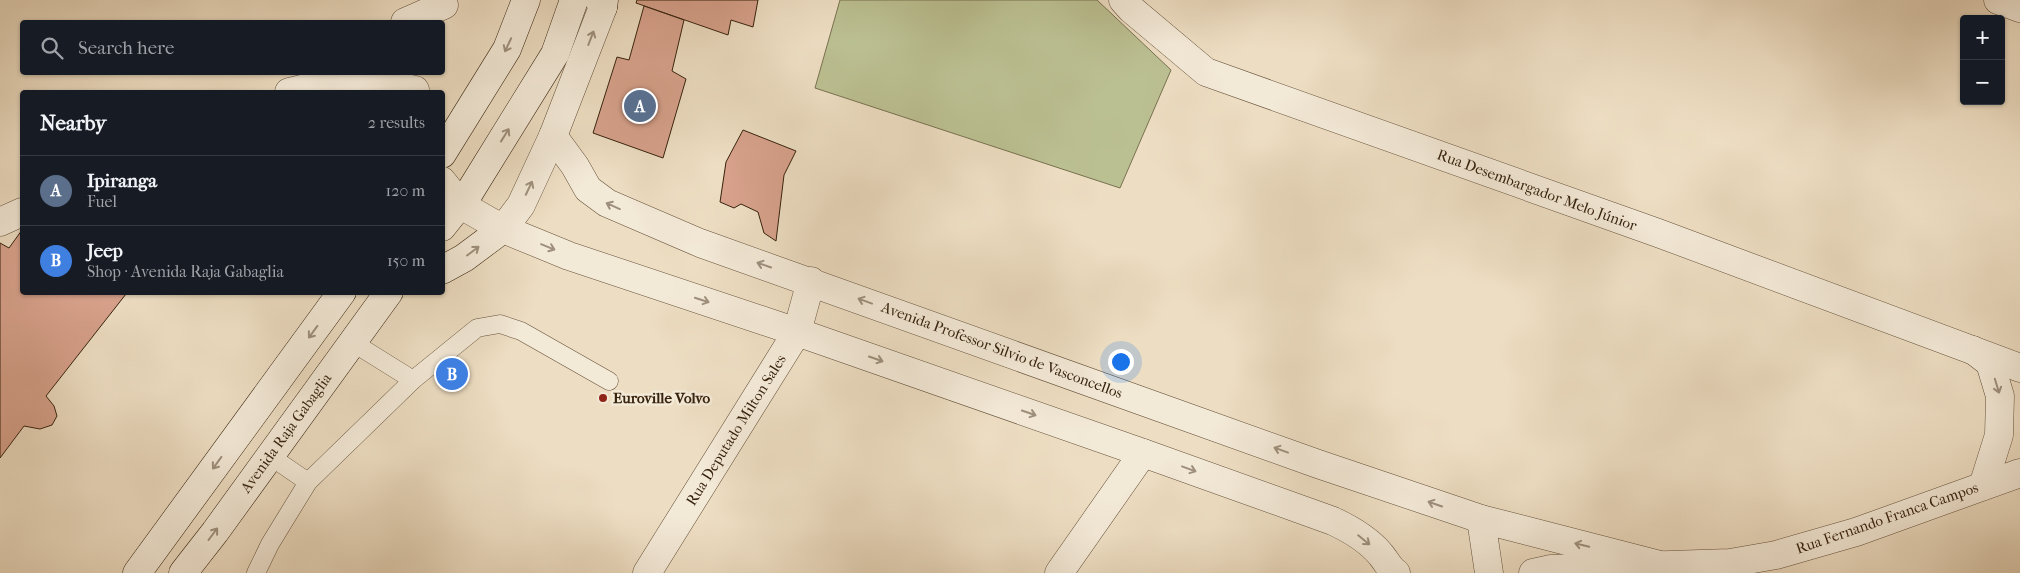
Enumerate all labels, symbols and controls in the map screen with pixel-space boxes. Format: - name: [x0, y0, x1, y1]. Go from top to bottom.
- map controls: [1960, 15, 2005, 105]
- button: +: [1960, 15, 2005, 60]
- search box: [20, 20, 445, 75]
- one-way arrow: [587, 31, 596, 46]
- icon: search: [38, 34, 66, 62]
- text: Search here: [78, 37, 174, 59]
- one-way arrow: [502, 37, 512, 52]
- button: −: [1960, 60, 2005, 105]
- pin: A: [624, 87, 656, 125]
- text: Nearby: [40, 111, 106, 135]
- text: 2 results: [368, 113, 425, 132]
- one-way arrow: [501, 128, 511, 142]
- street label: Rua Desembargador Melo Júnior: [1435, 145, 1640, 235]
- text: Ipiranga: [87, 170, 157, 192]
- text: A: [51, 181, 61, 200]
- text: 120 m: [386, 181, 425, 200]
- one-way arrow: [525, 181, 534, 196]
- text: Fuel: [87, 192, 117, 211]
- one-way arrow: [606, 200, 621, 210]
- text: Jeep: [87, 240, 123, 262]
- one-way arrow: [540, 243, 555, 252]
- one-way arrow: [466, 245, 479, 256]
- text: B: [51, 251, 61, 270]
- text: 150 m: [387, 251, 425, 270]
- one-way arrow: [757, 260, 773, 269]
- text: Shop · Avenida Raja Gabaglia: [87, 262, 284, 281]
- one-way arrow: [693, 296, 709, 305]
- one-way arrow: [858, 296, 873, 305]
- street label: Avenida Professor Silvio de Vasconcellos: [878, 298, 1126, 402]
- one-way arrow: [308, 325, 318, 339]
- your location: [1108, 349, 1134, 375]
- street label: Rua Deputado Milton Sales: [682, 351, 790, 509]
- pin: B: [436, 355, 468, 393]
- one-way arrow: [868, 355, 884, 365]
- street label: Avenida Raja Gabaglia: [236, 369, 336, 497]
- one-way arrow: [1992, 377, 2002, 393]
- place label: Euroville Volvo: [613, 389, 711, 407]
- marker: Euroville Volvo: [597, 392, 609, 404]
- one-way arrow: [1021, 409, 1037, 418]
- one-way arrow: [1274, 445, 1289, 454]
- one-way arrow: [212, 456, 222, 470]
- one-way arrow: [1181, 465, 1196, 474]
- street label: Rua Fernando Franca Campos: [1793, 478, 1981, 558]
- one-way arrow: [1427, 498, 1443, 508]
- one-way arrow: [207, 528, 218, 541]
- one-way arrow: [1357, 535, 1370, 546]
- one-way arrow: [1575, 540, 1591, 549]

